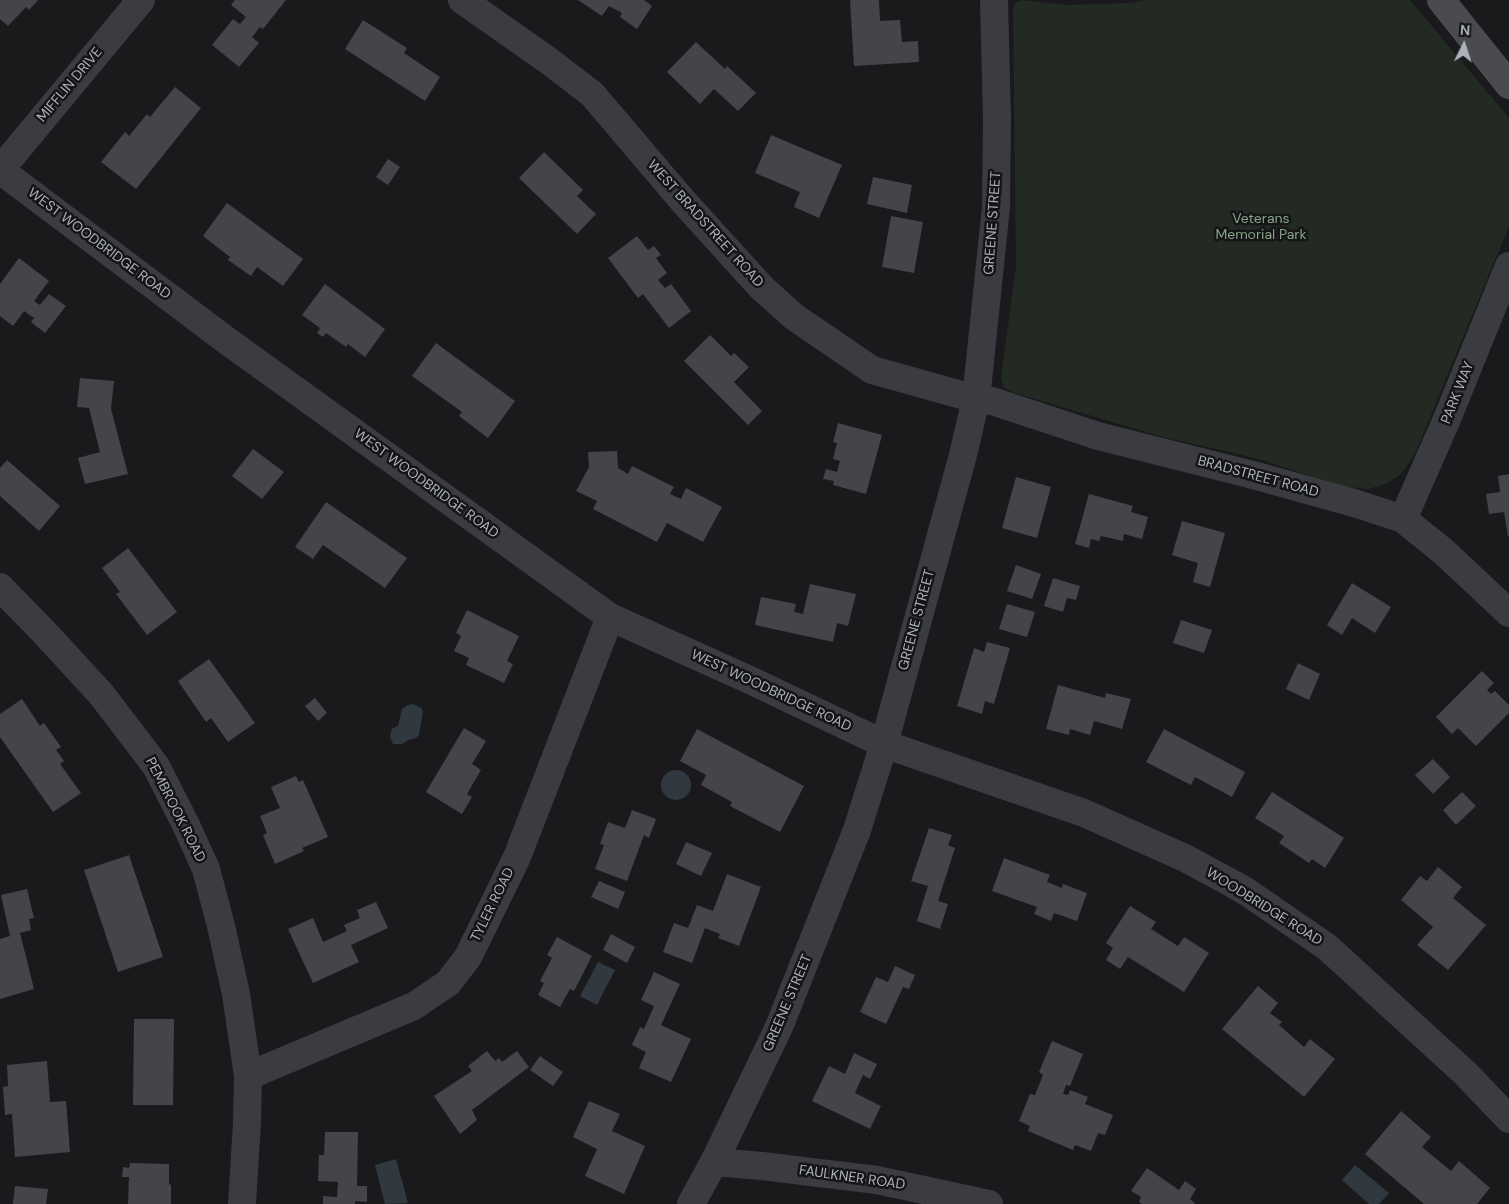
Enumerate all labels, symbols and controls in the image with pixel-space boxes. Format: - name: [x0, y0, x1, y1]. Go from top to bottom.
- north arrow: [1439, 20, 1489, 70]
- text: N: [1459, 21, 1471, 39]
- street label: MIFFLIN DRIVE: [34, 44, 106, 126]
- street label: WEST BRADSTREET ROAD: [643, 157, 767, 291]
- street label: GREENE STREET: [981, 171, 1005, 275]
- street label: WEST WOODBRIDGE ROAD: [24, 185, 174, 303]
- park label: Veterans Memorial Park: [1215, 211, 1307, 243]
- street label: PARK WAY: [1438, 360, 1478, 426]
- street label: WEST WOODBRIDGE ROAD: [350, 426, 502, 542]
- street label: BRADSTREET ROAD: [1196, 453, 1320, 501]
- street label: GREENE STREET: [895, 568, 939, 672]
- street label: WEST WOODBRIDGE ROAD: [688, 646, 854, 736]
- street label: PEMBROOK ROAD: [141, 755, 209, 865]
- street label: WOODBRIDGE ROAD: [1203, 864, 1325, 950]
- street label: TYLER ROAD: [468, 865, 518, 945]
- street label: GREENE STREET: [760, 952, 816, 1054]
- street label: FAULKNER ROAD: [798, 1162, 906, 1194]

